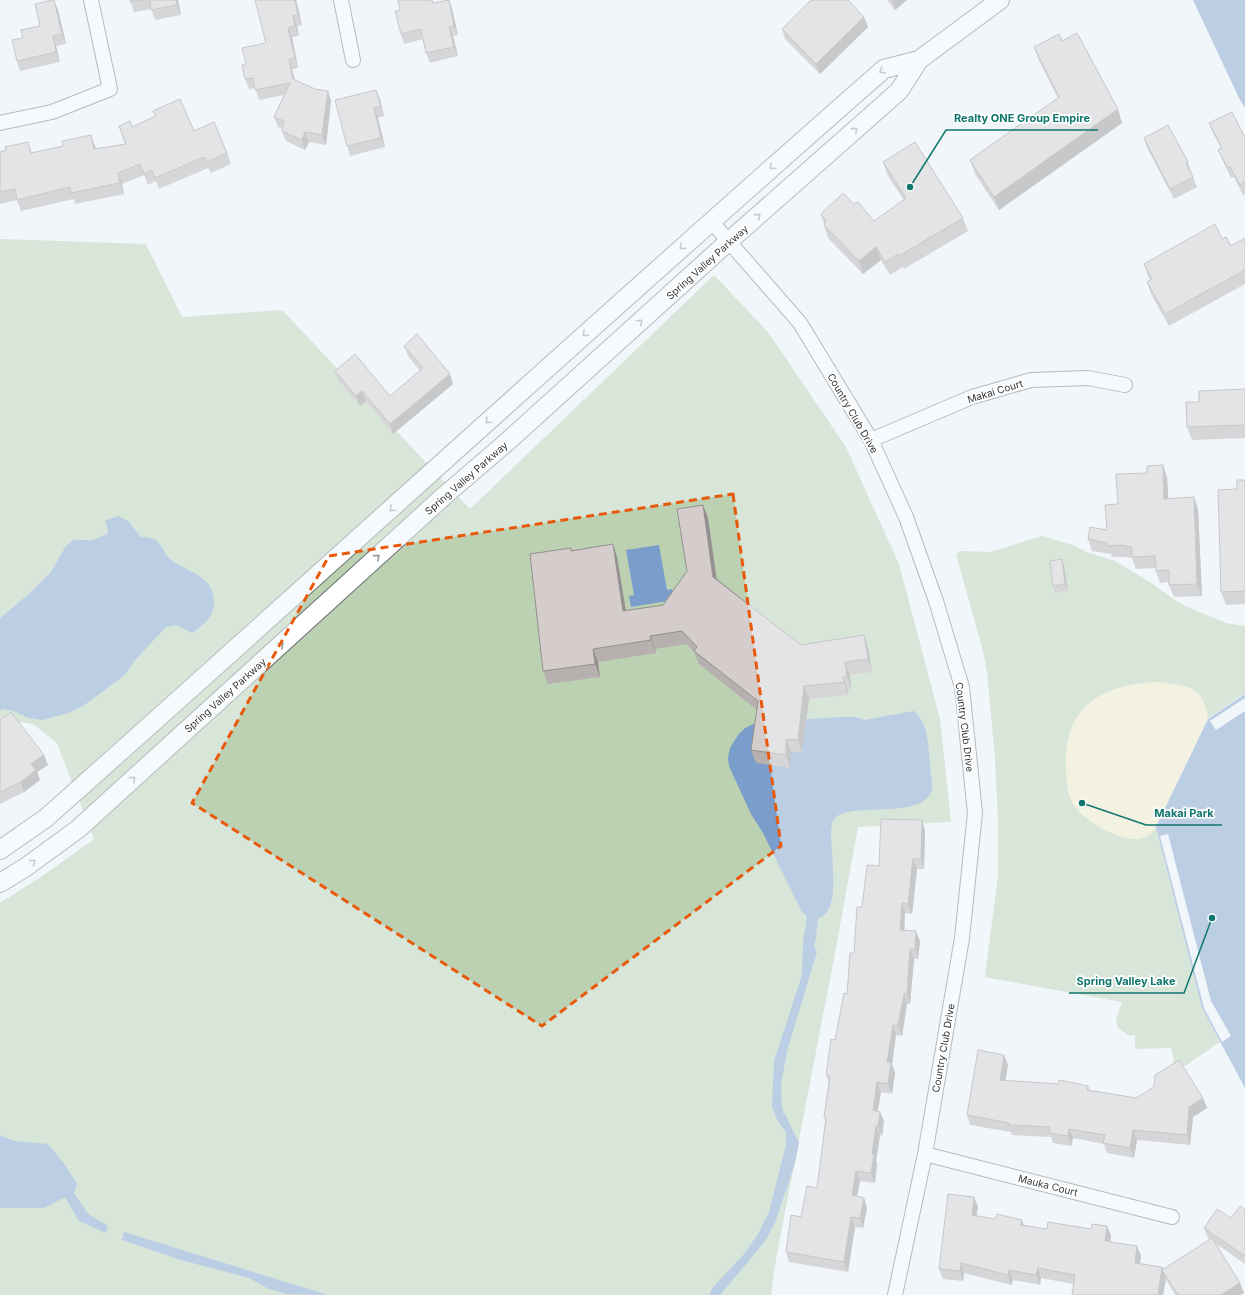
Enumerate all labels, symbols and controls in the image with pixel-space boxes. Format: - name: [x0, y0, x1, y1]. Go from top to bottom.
- one-way arrow: [880, 66, 887, 73]
- callout: Realty ONE Group Empire: [946, 107, 1098, 130]
- text: Realty ONE Group Empire: [954, 111, 1090, 125]
- one-way arrow: [851, 128, 858, 135]
- one-way arrow: [769, 163, 776, 170]
- one-way arrow: [753, 214, 760, 221]
- street label: Spring Valley Parkway: [664, 222, 750, 302]
- one-way arrow: [679, 243, 686, 250]
- one-way arrow: [635, 319, 643, 326]
- one-way arrow: [582, 329, 589, 336]
- street label: Country Club Drive: [825, 371, 881, 455]
- street label: Makai Court: [966, 377, 1025, 405]
- one-way arrow: [485, 416, 493, 423]
- street label: Spring Valley Parkway: [422, 439, 510, 517]
- one-way arrow: [389, 504, 397, 511]
- one-way arrow: [372, 555, 379, 562]
- one-way arrow: [276, 642, 283, 649]
- street label: Spring Valley Parkway: [182, 655, 268, 735]
- street label: Country Club Drive: [954, 682, 976, 773]
- one-way arrow: [128, 777, 136, 784]
- callout: Makai Park: [1146, 802, 1222, 825]
- text: Makai Park: [1154, 806, 1214, 820]
- one-way arrow: [28, 860, 35, 867]
- callout: Spring Valley Lake: [1069, 970, 1184, 993]
- text: Spring Valley Lake: [1077, 974, 1176, 988]
- street label: Country Club Drive: [929, 1002, 957, 1093]
- street label: Mauka Court: [1017, 1172, 1080, 1198]

